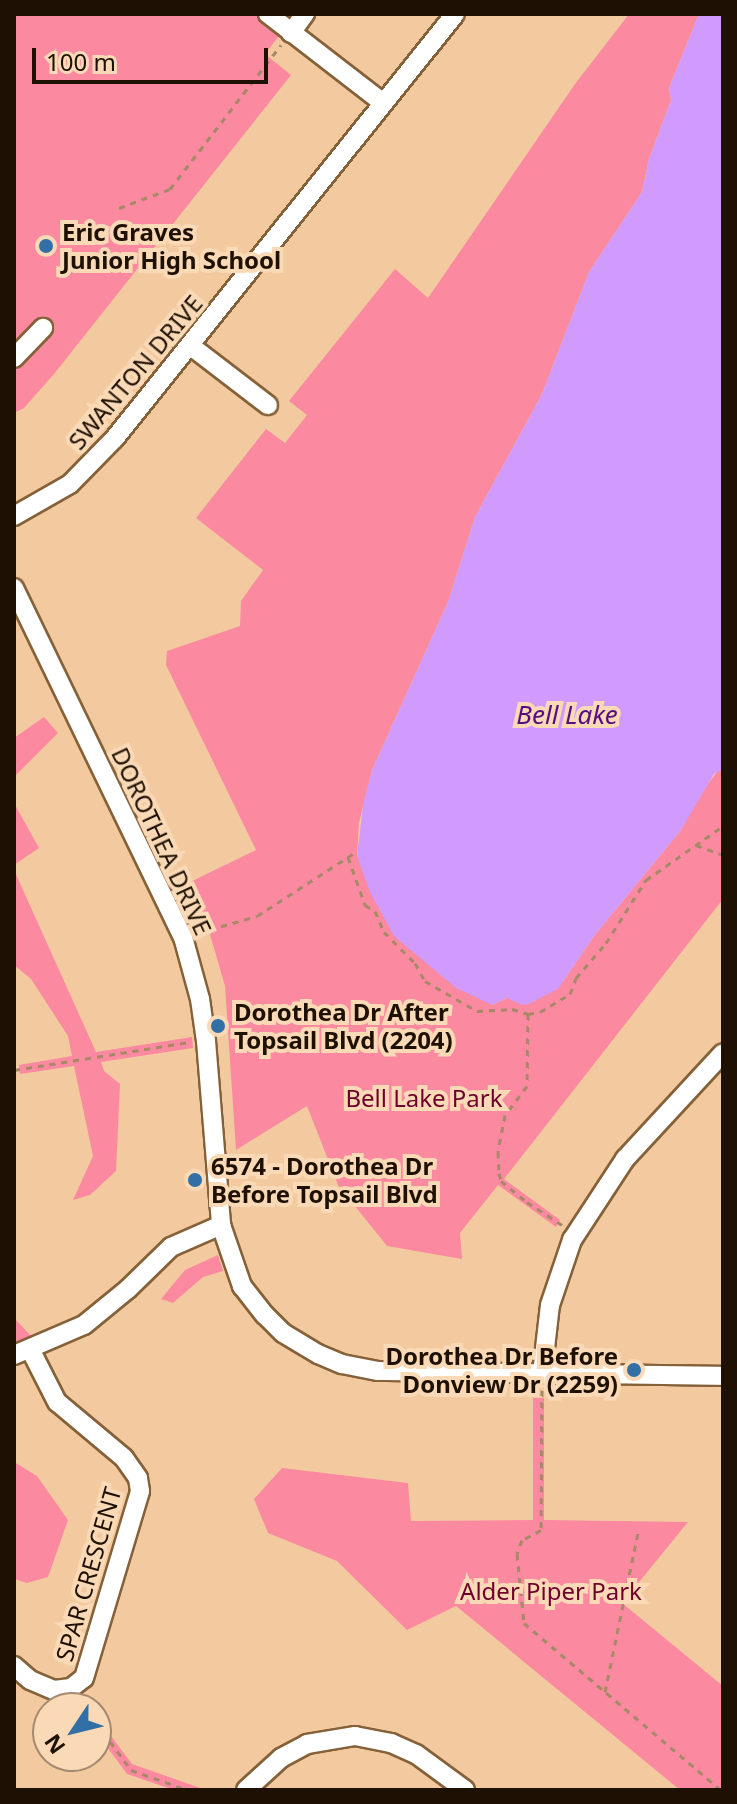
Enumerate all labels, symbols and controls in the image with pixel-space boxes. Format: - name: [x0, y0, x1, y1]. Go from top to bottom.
- scale bar: [36, 32, 272, 82]
- text: 100 m: [46, 45, 116, 78]
- place label: Eric Graves Junior High School: [62, 218, 281, 274]
- marker: Eric Graves Junior High School: [37, 237, 55, 255]
- street label: SWANTON DRIVE: [62, 289, 208, 455]
- water label: Bell Lake: [516, 699, 618, 731]
- street label: DOROTHEA DRIVE: [106, 743, 218, 939]
- place label: Dorothea Dr After Topsail Blvd (2204): [234, 998, 453, 1054]
- marker: Dorothea Dr After Topsail Blvd (2204): [209, 1017, 227, 1035]
- park label: Bell Lake Park: [345, 1084, 503, 1112]
- place label: 6574 - Dorothea Dr Before Topsail Blvd: [211, 1152, 438, 1208]
- marker: 6574 - Dorothea Dr Before Topsail Blvd: [186, 1171, 204, 1189]
- place label: Dorothea Dr Before Donview Dr (2259): [386, 1342, 618, 1398]
- marker: Dorothea Dr Before Donview Dr (2259): [625, 1361, 643, 1379]
- street label: SPAR CRESCENT: [49, 1484, 127, 1664]
- park label: Alder Piper Park: [460, 1577, 642, 1605]
- north arrow: [32, 1692, 112, 1772]
- text: N: [37, 1729, 71, 1761]

